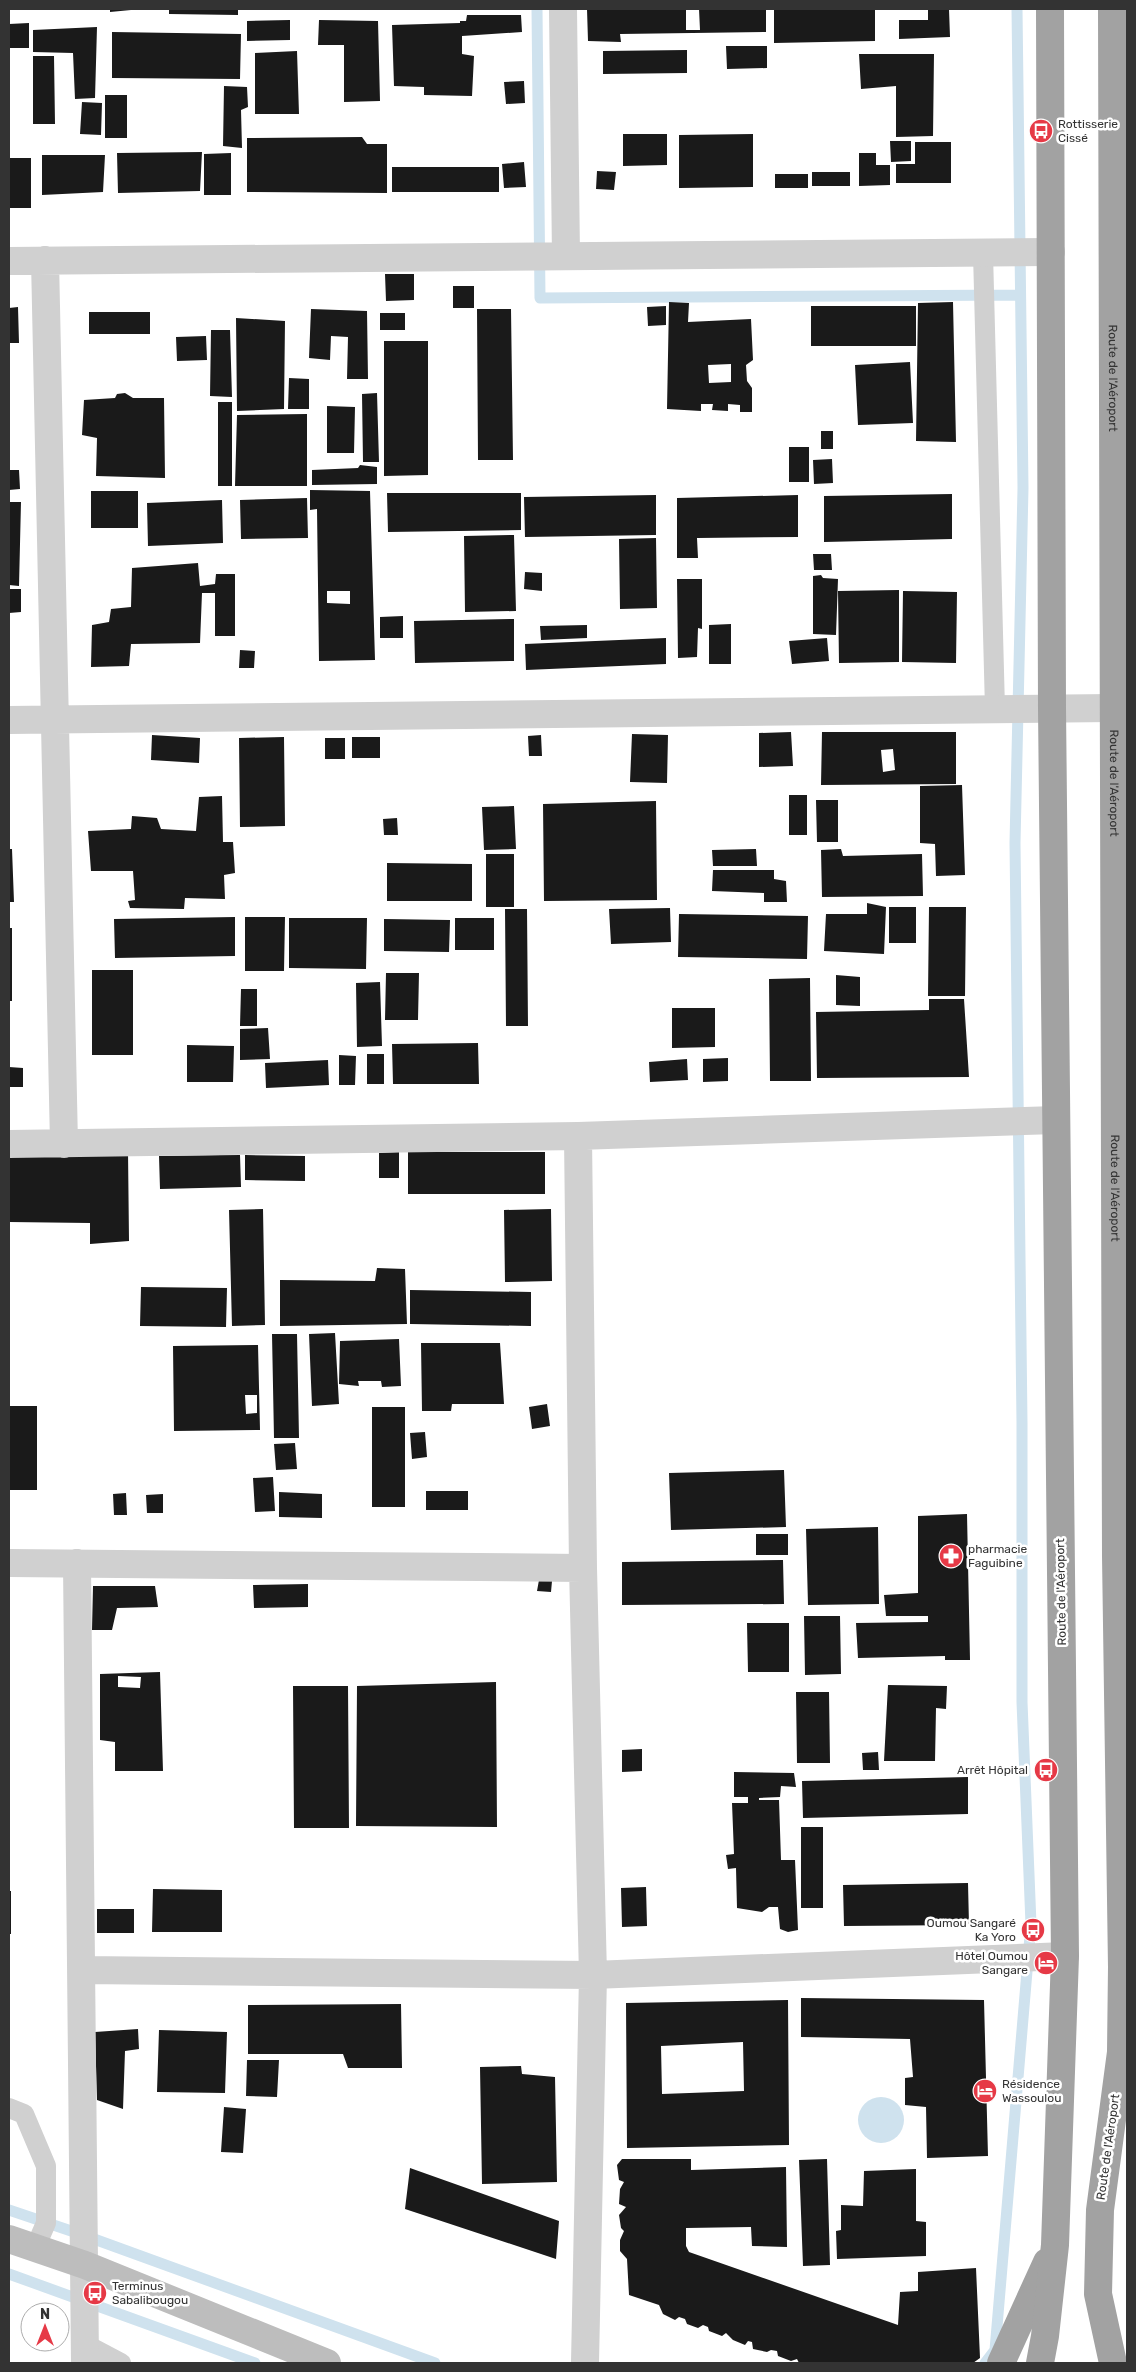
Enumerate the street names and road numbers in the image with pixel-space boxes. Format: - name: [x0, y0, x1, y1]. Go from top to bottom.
- street label: Route de l'Aéroport: [1106, 324, 1120, 432]
- street label: Route de l'Aéroport: [1107, 729, 1121, 837]
- street label: Route de l'Aéroport: [1108, 1134, 1122, 1242]
- street label: Route de l'Aéroport: [1053, 1538, 1069, 1646]
- street label: Route de l'Aéroport: [1094, 2093, 1122, 2201]

